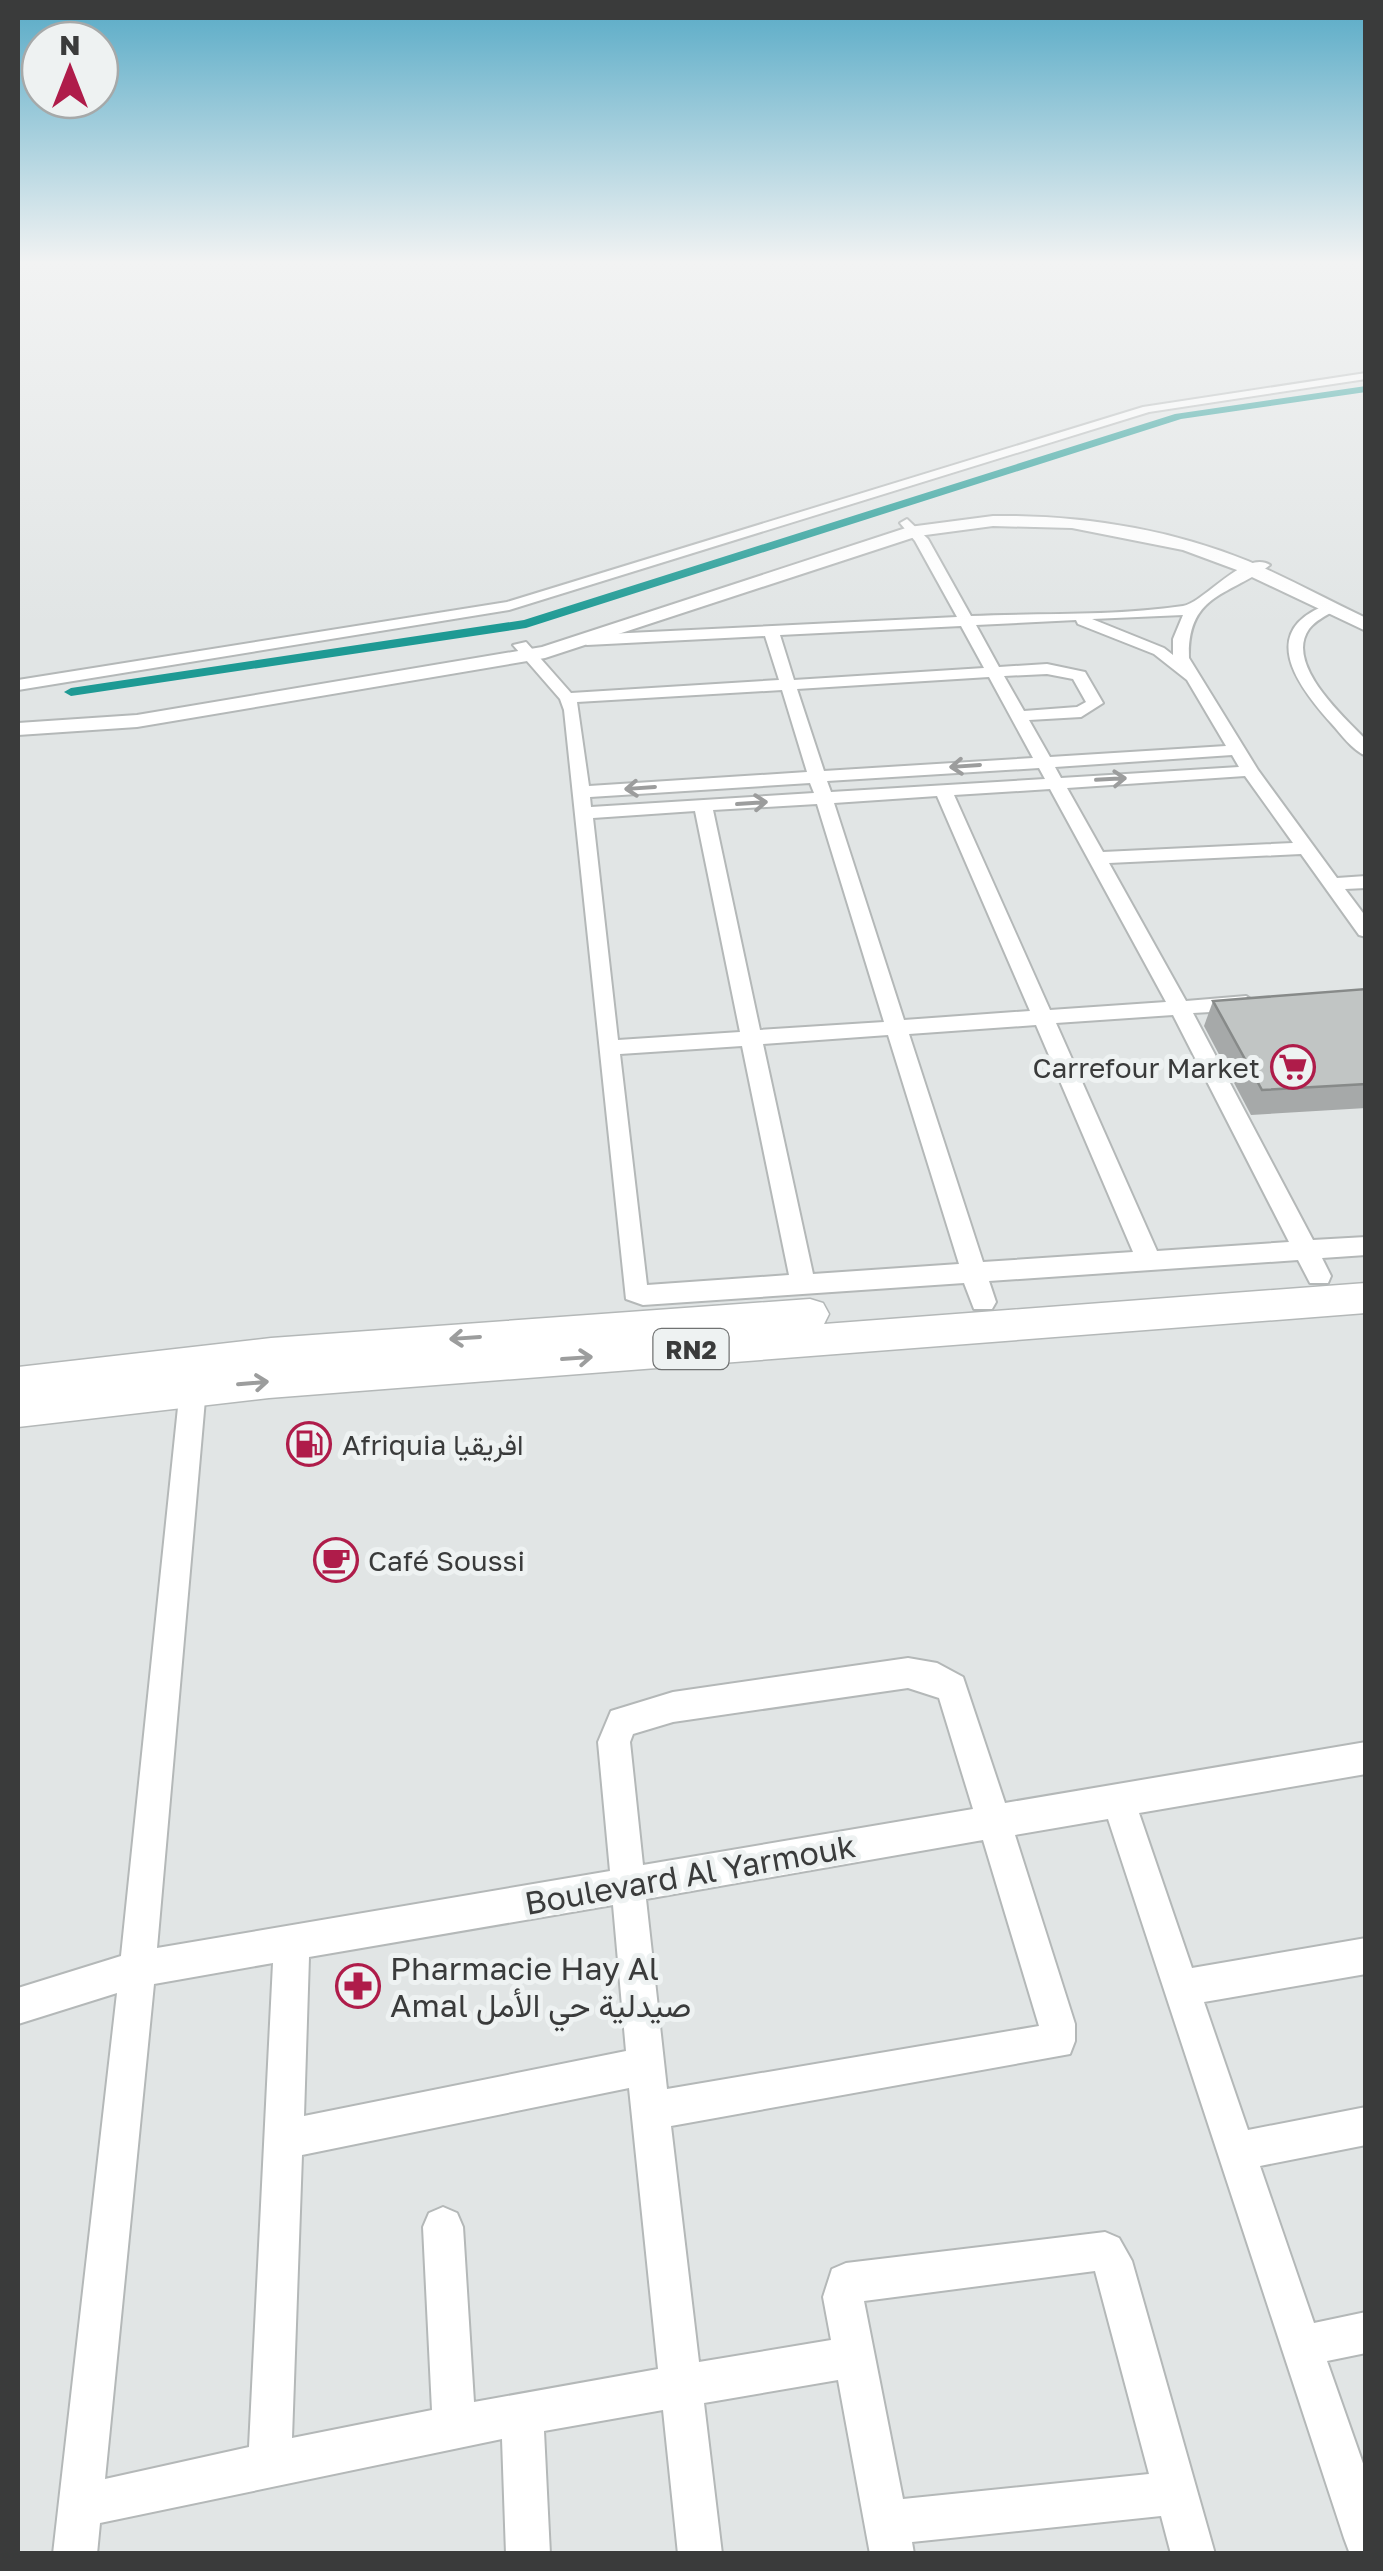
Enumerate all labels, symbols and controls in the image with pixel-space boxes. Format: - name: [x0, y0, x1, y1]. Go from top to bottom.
- north arrow: [20, 20, 120, 120]
- text: N: [59, 28, 81, 61]
- one-way arrow: [949, 757, 981, 776]
- one-way arrow: [1095, 769, 1127, 788]
- one-way arrow: [625, 779, 657, 798]
- one-way arrow: [736, 793, 768, 812]
- supermarket icon: Carrefour Market: [1270, 1044, 1316, 1090]
- place label: Carrefour Market: [1032, 1051, 1260, 1084]
- one-way arrow: [450, 1329, 482, 1348]
- road number: RN2: [654, 1329, 728, 1369]
- one-way arrow: [561, 1348, 593, 1367]
- one-way arrow: [237, 1373, 269, 1392]
- fuel station icon: Afriquia افريقيا: [286, 1421, 332, 1467]
- place label: Afriquia افريقيا: [342, 1428, 524, 1463]
- cafe icon: Café Soussi: [313, 1537, 359, 1583]
- place label: Café Soussi: [368, 1544, 525, 1577]
- street label: Boulevard Al Yarmouk: [522, 1826, 858, 1922]
- place label: Pharmacie Hay Al Amal صيدلية حي الأمل: [390, 1949, 691, 2032]
- pharmacy icon: Pharmacie Hay Al Amal صيدلية حي الأمل: [335, 1963, 381, 2009]

